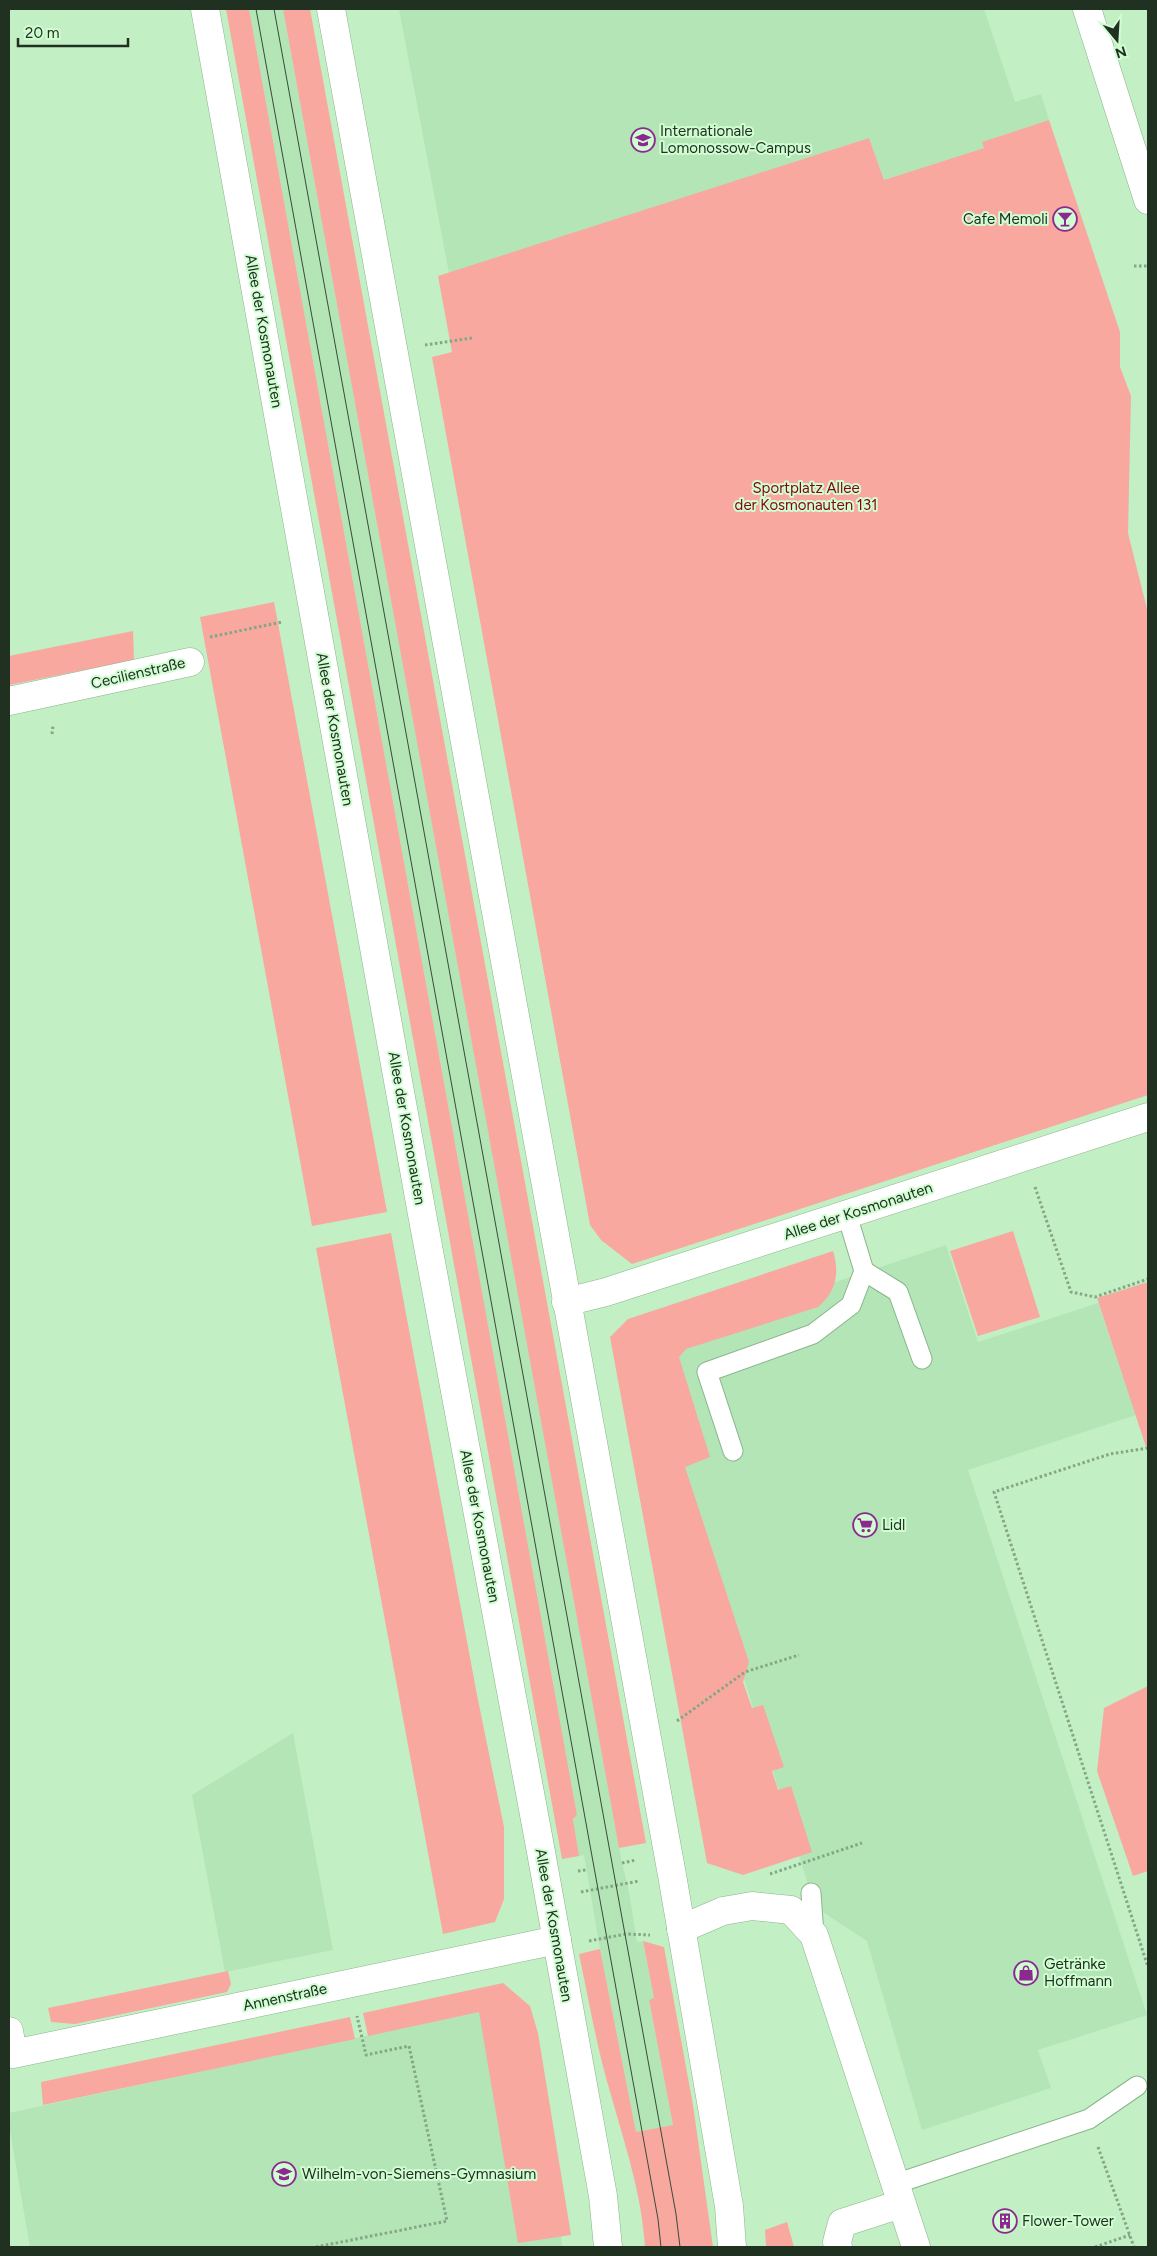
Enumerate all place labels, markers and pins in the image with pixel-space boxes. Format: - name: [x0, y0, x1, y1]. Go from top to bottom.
- place label: Internationale Lomonossow-Campus: [660, 122, 811, 157]
- school or university icon: Internationale Lomonossow-Campus: [630, 127, 656, 153]
- bar icon: Cafe Memoli: [1052, 206, 1078, 232]
- place label: Cafe Memoli: [963, 210, 1048, 228]
- supermarket icon: Lidl: [852, 1512, 878, 1538]
- place label: Lidl: [882, 1516, 905, 1534]
- place label: Getränke Hoffmann: [1044, 1955, 1112, 1990]
- shop icon: Getränke Hoffmann: [1013, 1960, 1039, 1986]
- school or university icon: Wilhelm-von-Siemens-Gymnasium: [271, 2161, 297, 2187]
- place label: Wilhelm-von-Siemens-Gymnasium: [302, 2165, 536, 2183]
- building icon: Flower-Tower: [992, 2208, 1018, 2234]
- place label: Flower-Tower: [1022, 2212, 1114, 2230]

